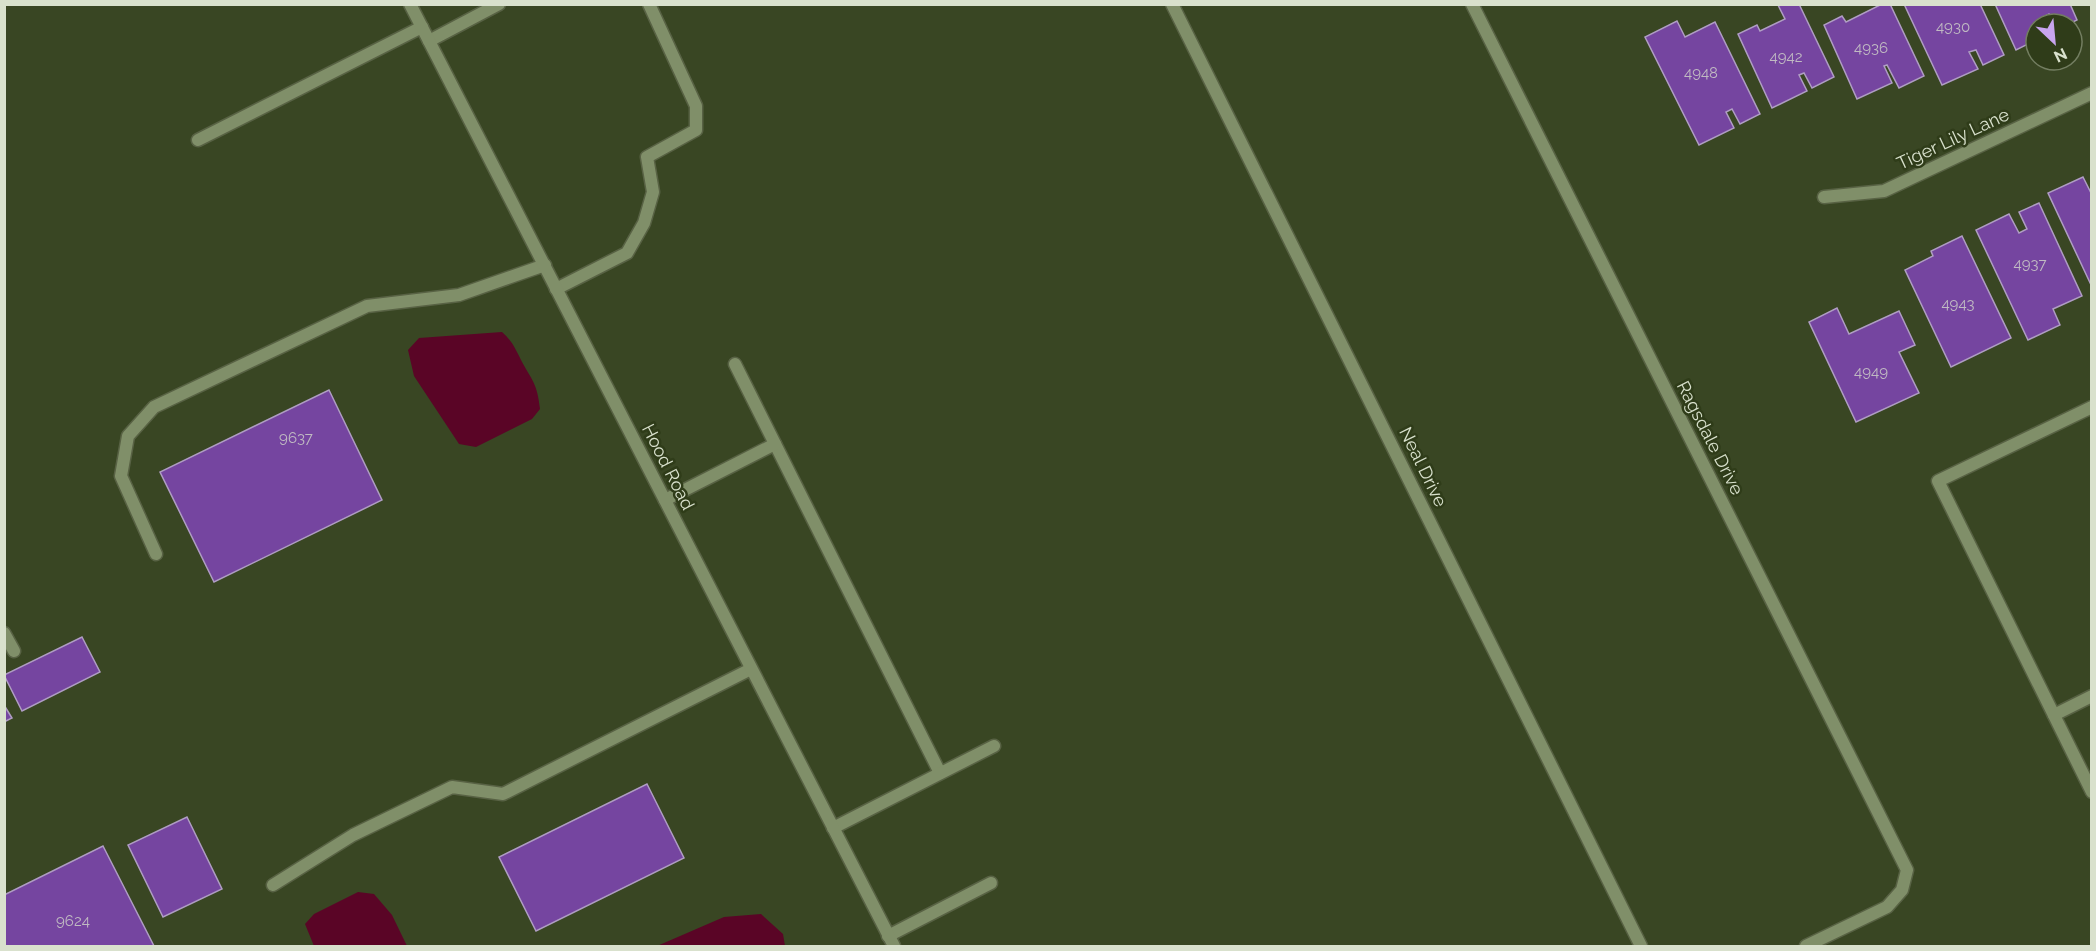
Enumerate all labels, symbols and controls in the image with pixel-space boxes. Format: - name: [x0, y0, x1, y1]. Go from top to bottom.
- north arrow: [2024, 12, 2084, 72]
- house number: 4930: [1936, 18, 1970, 36]
- house number: 4936: [1854, 39, 1888, 57]
- text: N: [2051, 44, 2070, 66]
- house number: 4942: [1770, 48, 1803, 66]
- house number: 4948: [1684, 64, 1718, 82]
- street label: Tiger Lily Lane: [1893, 103, 2013, 174]
- house number: 4937: [2014, 255, 2046, 273]
- house number: 4943: [1941, 295, 1975, 313]
- house number: 4949: [1854, 363, 1888, 381]
- street label: Ragsdale Drive: [1673, 377, 1748, 499]
- street label: Hood Road: [638, 420, 699, 513]
- street label: Neal Drive: [1395, 424, 1452, 510]
- house number: 9637: [279, 429, 313, 447]
- house number: 9624: [56, 912, 90, 930]

